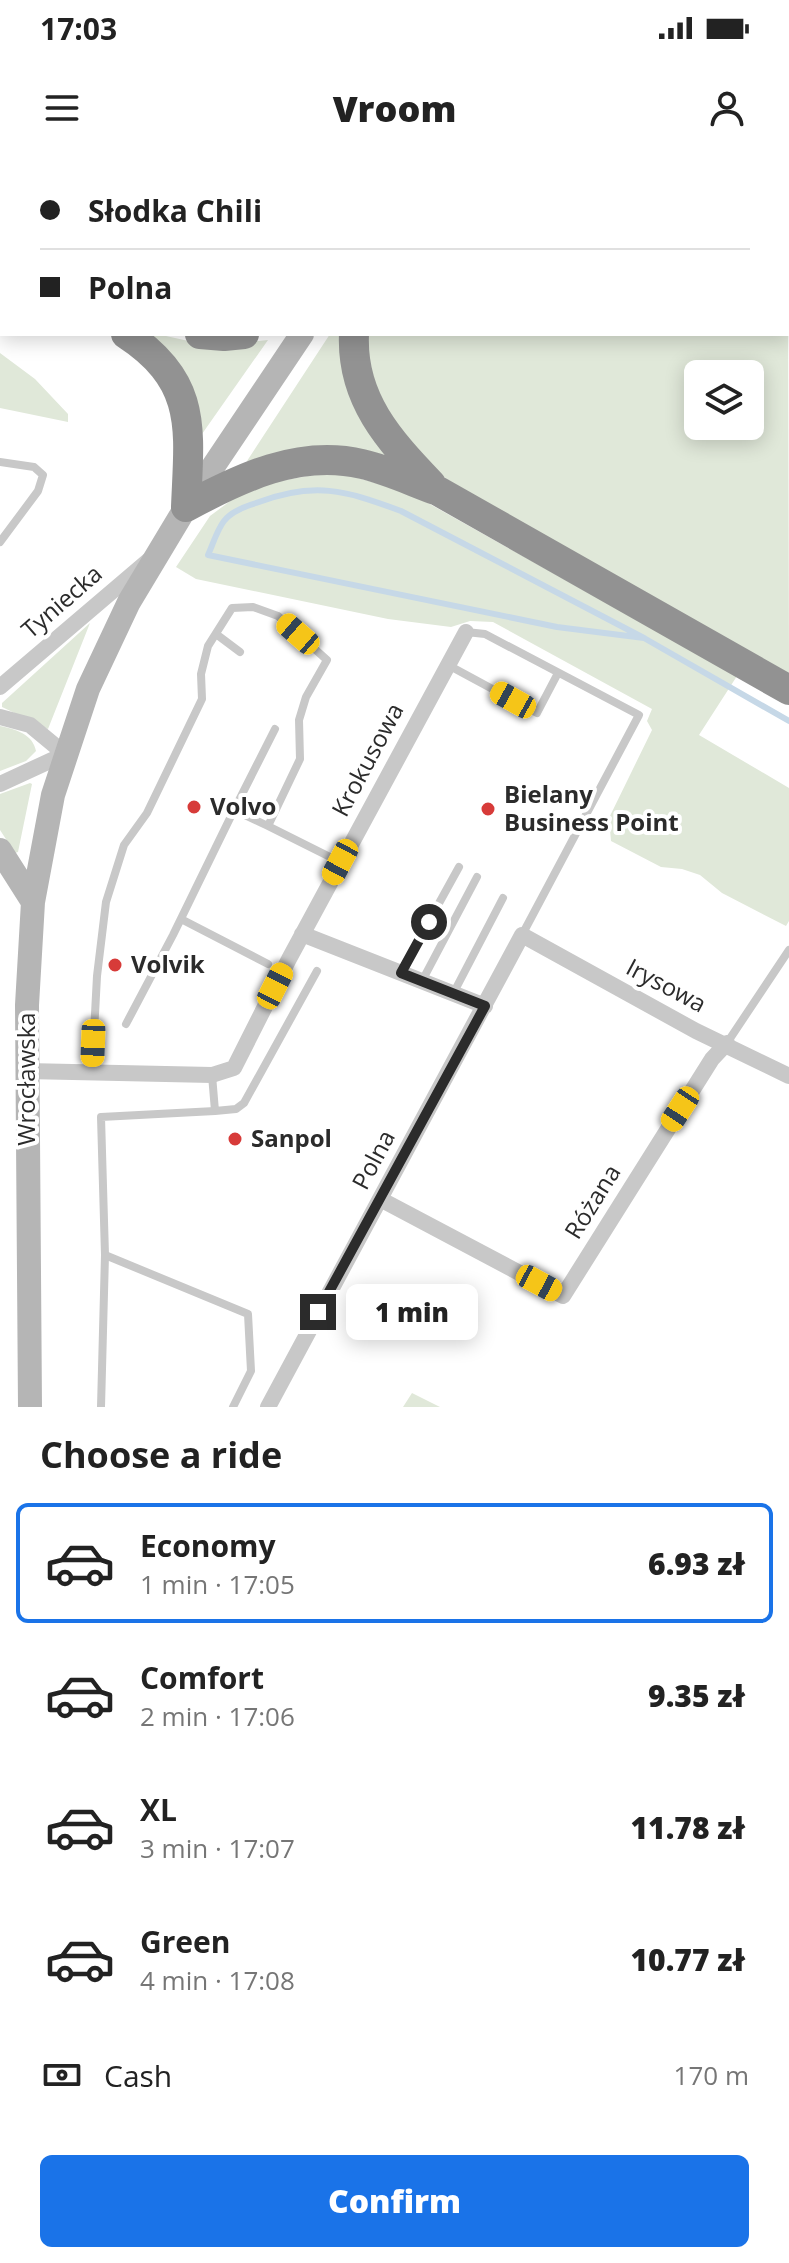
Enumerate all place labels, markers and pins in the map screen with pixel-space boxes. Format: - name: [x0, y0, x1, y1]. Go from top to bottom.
- place label: Bielany Business Point: [504, 777, 679, 838]
- place label: Volvo: [210, 789, 276, 822]
- marker: Volvo: [185, 798, 203, 816]
- marker: Bielany Business Point: [479, 800, 497, 818]
- place label: Volvik: [131, 947, 205, 980]
- marker: Volvik: [106, 956, 124, 974]
- place label: Sanpol: [251, 1121, 332, 1154]
- marker: Sanpol: [226, 1130, 244, 1148]

